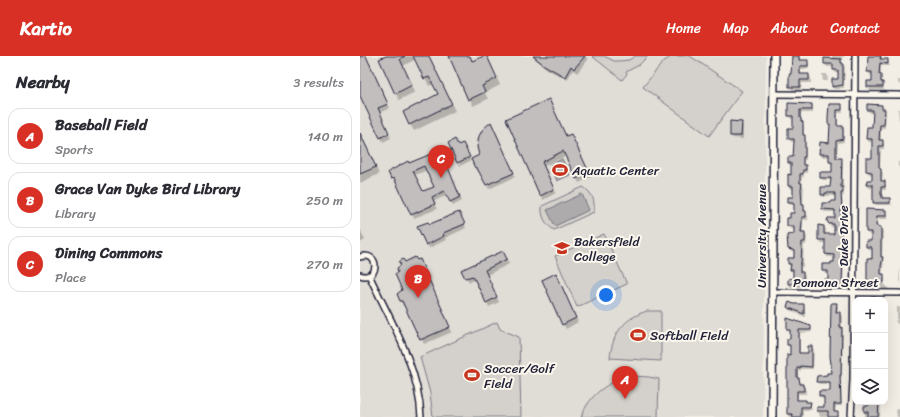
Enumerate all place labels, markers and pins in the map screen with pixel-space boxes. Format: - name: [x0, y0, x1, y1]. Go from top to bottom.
- pin: C: [428, 145, 454, 178]
- place label: Aquatic Center: [571, 159, 660, 182]
- sports icon: Aquatic Center: [551, 161, 569, 179]
- place label: Bakersfield College: [574, 230, 641, 268]
- school or university icon: Bakersfield College: [553, 239, 571, 257]
- pin: B: [405, 265, 431, 298]
- place label: Softball Field: [650, 324, 729, 347]
- sports icon: Softball Field: [629, 326, 647, 344]
- place label: Soccer/Golf Field: [484, 357, 556, 395]
- sports icon: Soccer/Golf Field: [463, 366, 481, 384]
- pin: A: [612, 366, 638, 399]

